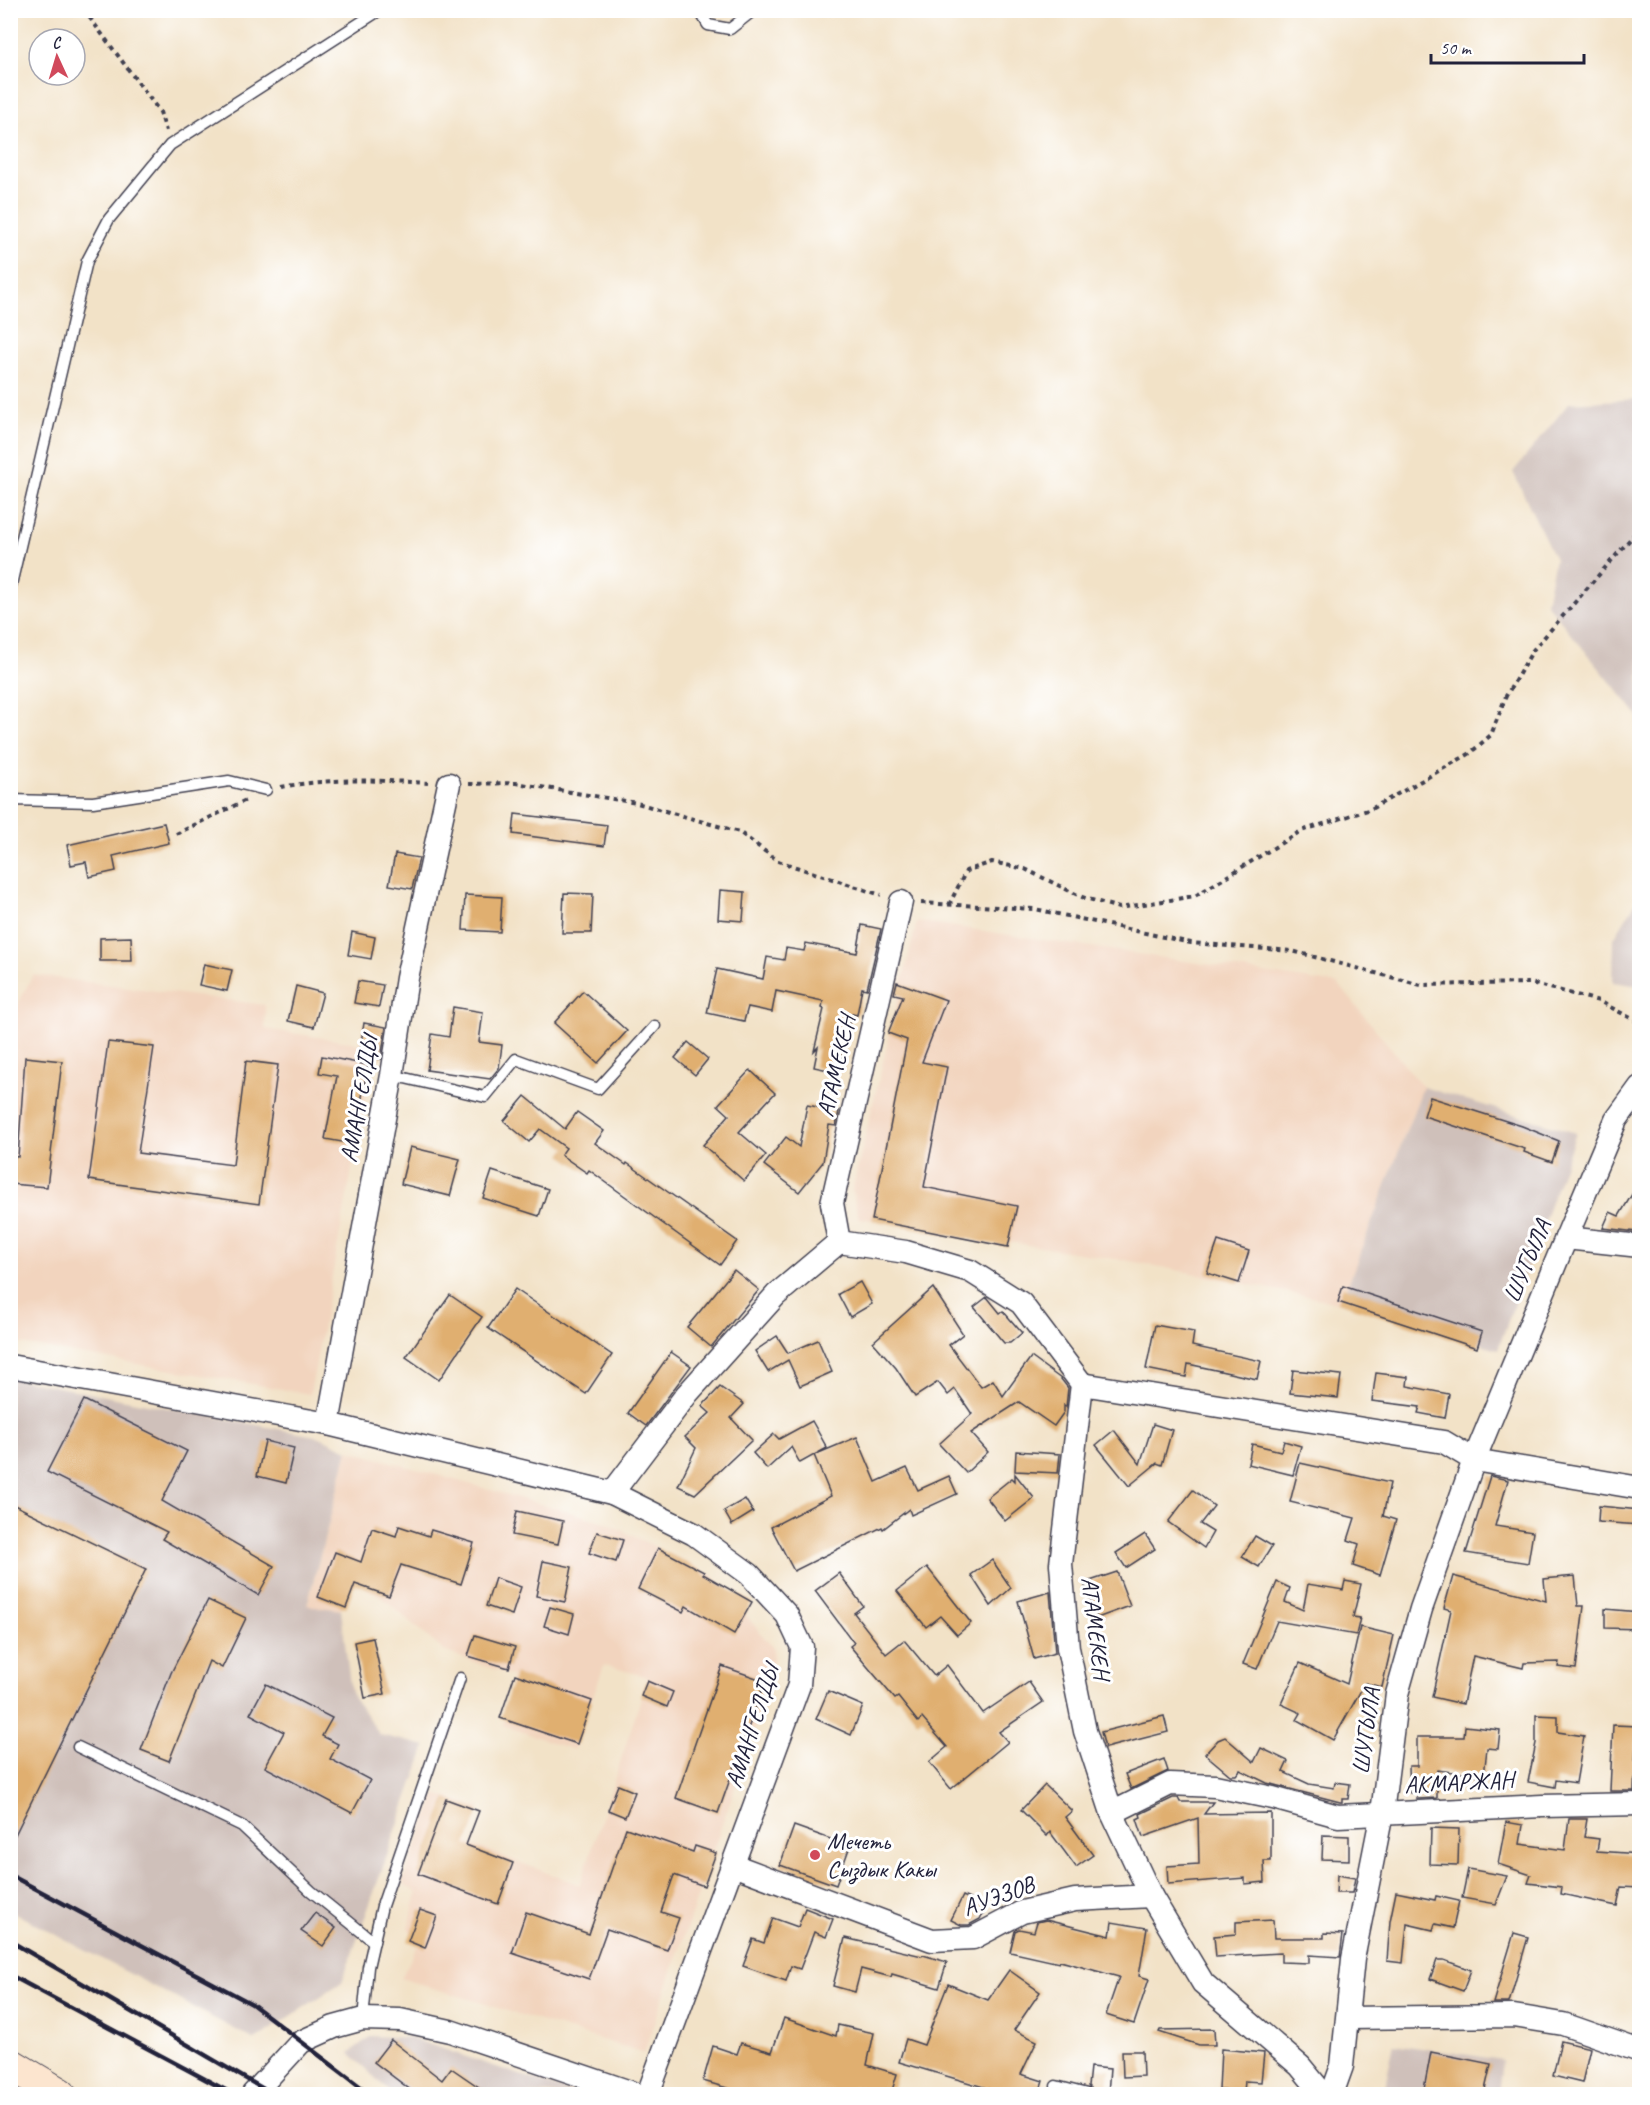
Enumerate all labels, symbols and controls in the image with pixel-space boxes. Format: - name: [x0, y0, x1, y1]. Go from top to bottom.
- north arrow: [27, 27, 87, 87]
- scale bar: [1431, 27, 1584, 65]
- text: С: [51, 33, 63, 53]
- text: 50 m: [1440, 37, 1473, 59]
- street label: АТАМЕКЕН: [810, 1008, 863, 1119]
- street label: АМАНГЕЛДЫ: [333, 1030, 386, 1164]
- street label: ШУГЫЛА: [1496, 1214, 1558, 1307]
- street label: АТАМЕКЕН: [1075, 1575, 1118, 1685]
- street label: АМАНГЕЛДЫ: [718, 1657, 787, 1791]
- street label: ШУГЫЛА: [1345, 1685, 1387, 1776]
- street label: АКМАРЖАН: [1403, 1764, 1518, 1800]
- place label: Мечеть Сыздык Какы: [827, 1826, 938, 1885]
- marker: Мечеть Сыздык Какы: [808, 1848, 822, 1862]
- street label: АУЭЗОВ: [958, 1868, 1040, 1923]

